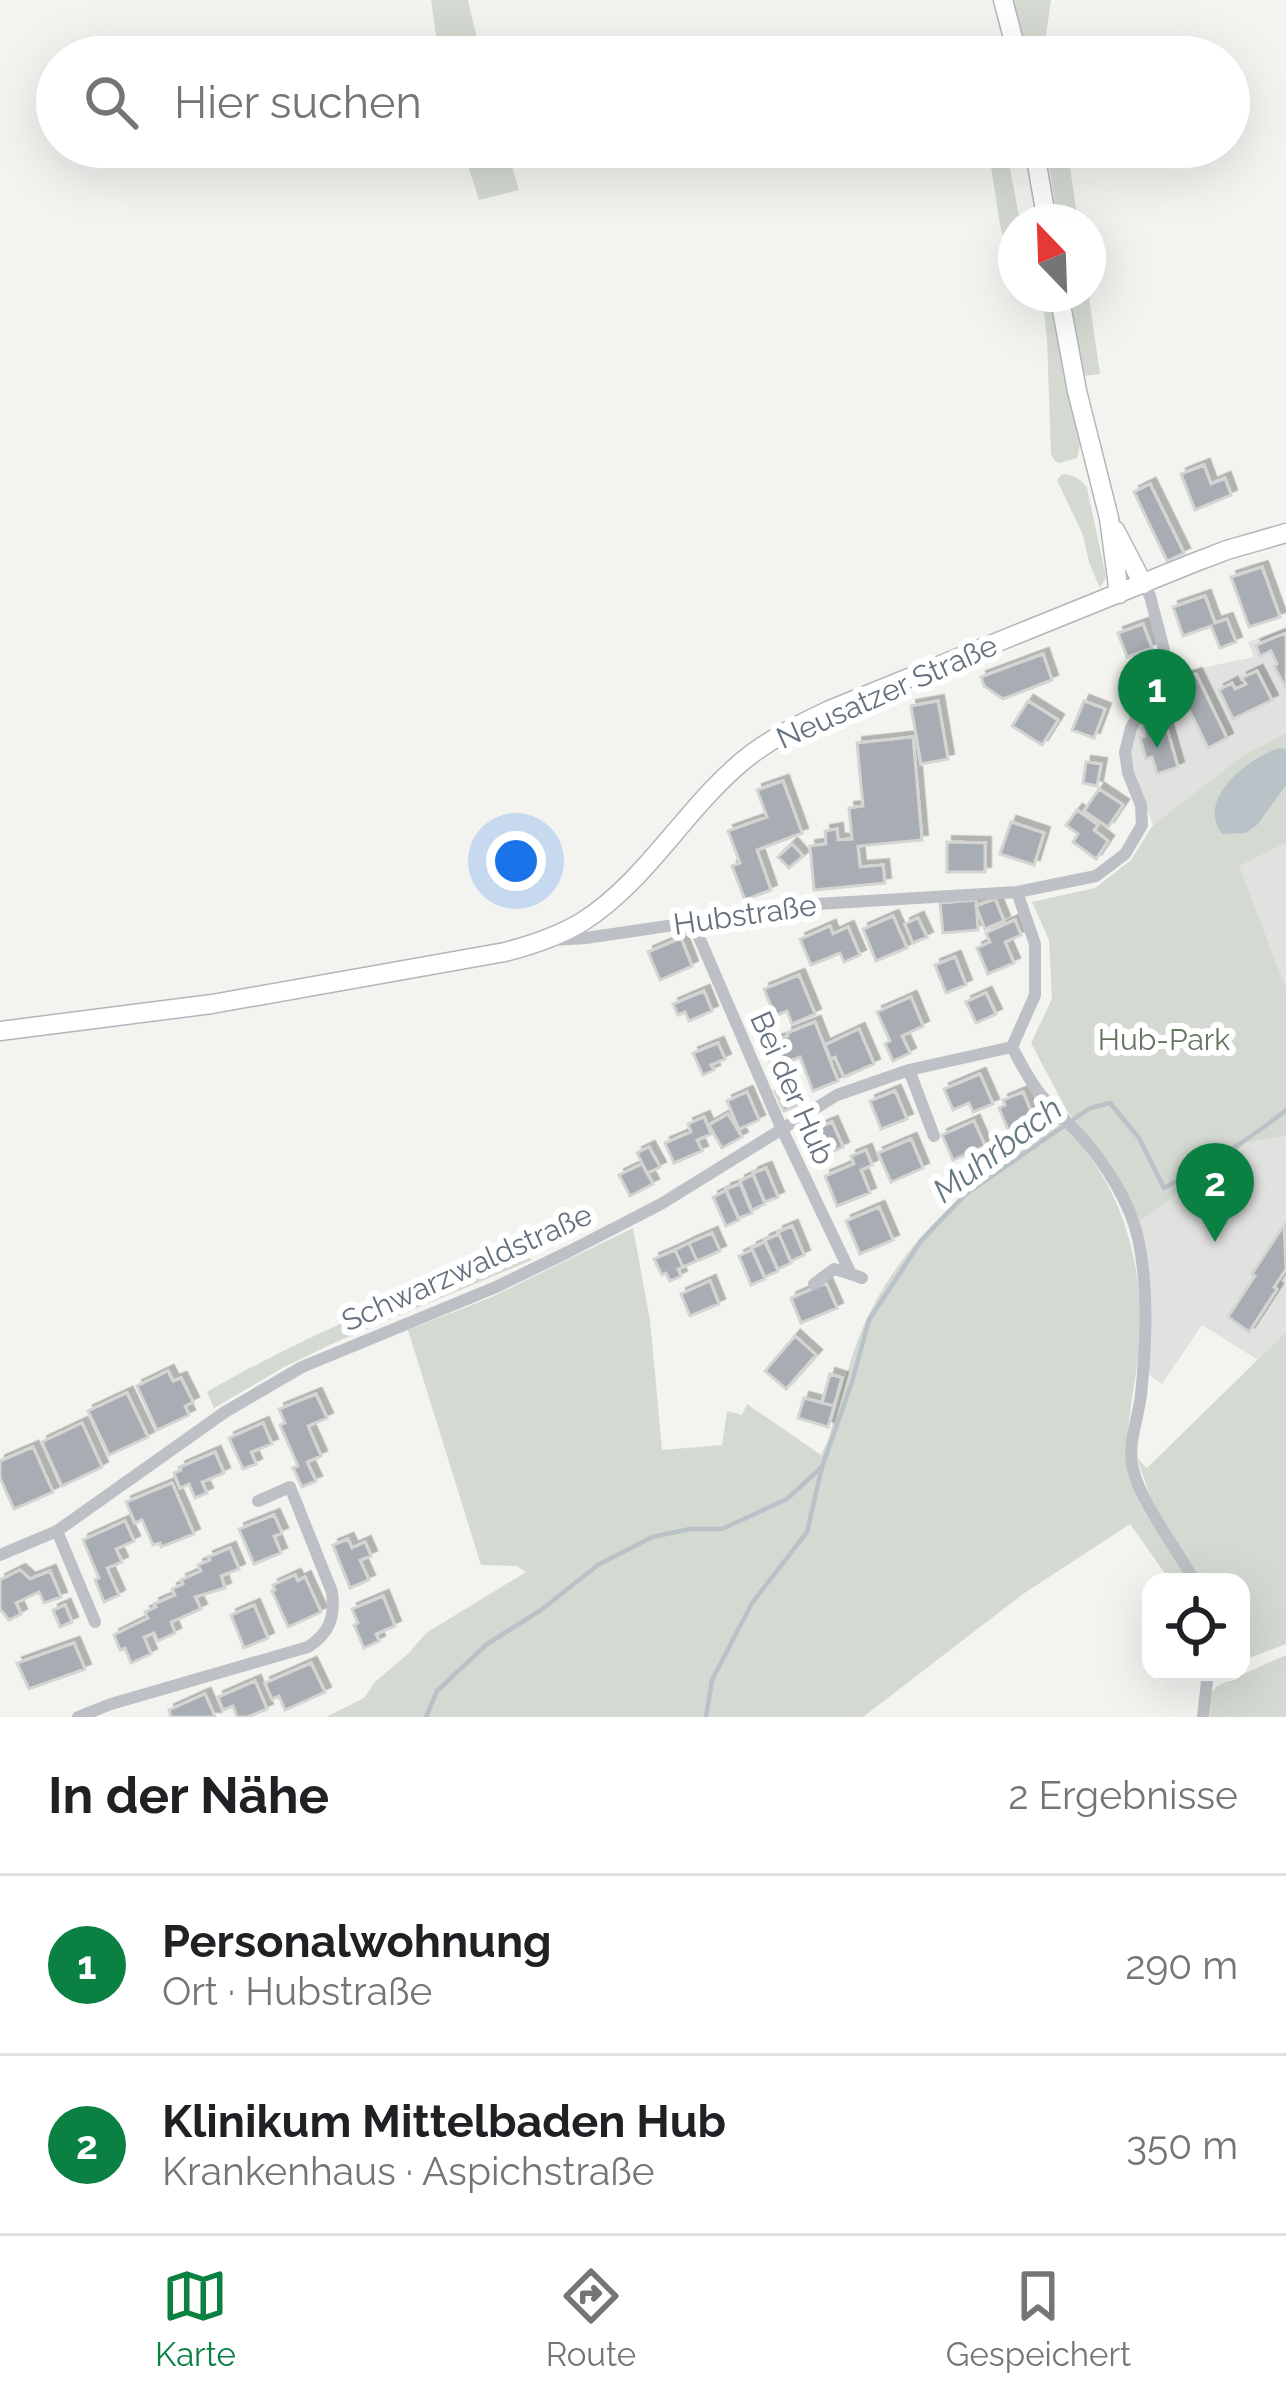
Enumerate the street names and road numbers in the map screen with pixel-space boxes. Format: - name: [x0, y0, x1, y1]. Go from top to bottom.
- street label: Neusatzer Straße: [771, 627, 1002, 756]
- street label: Hubstraße: [671, 887, 819, 942]
- street label: Bei der Hub: [743, 1006, 842, 1170]
- street label: Schwarzwaldstraße: [336, 1197, 597, 1338]

